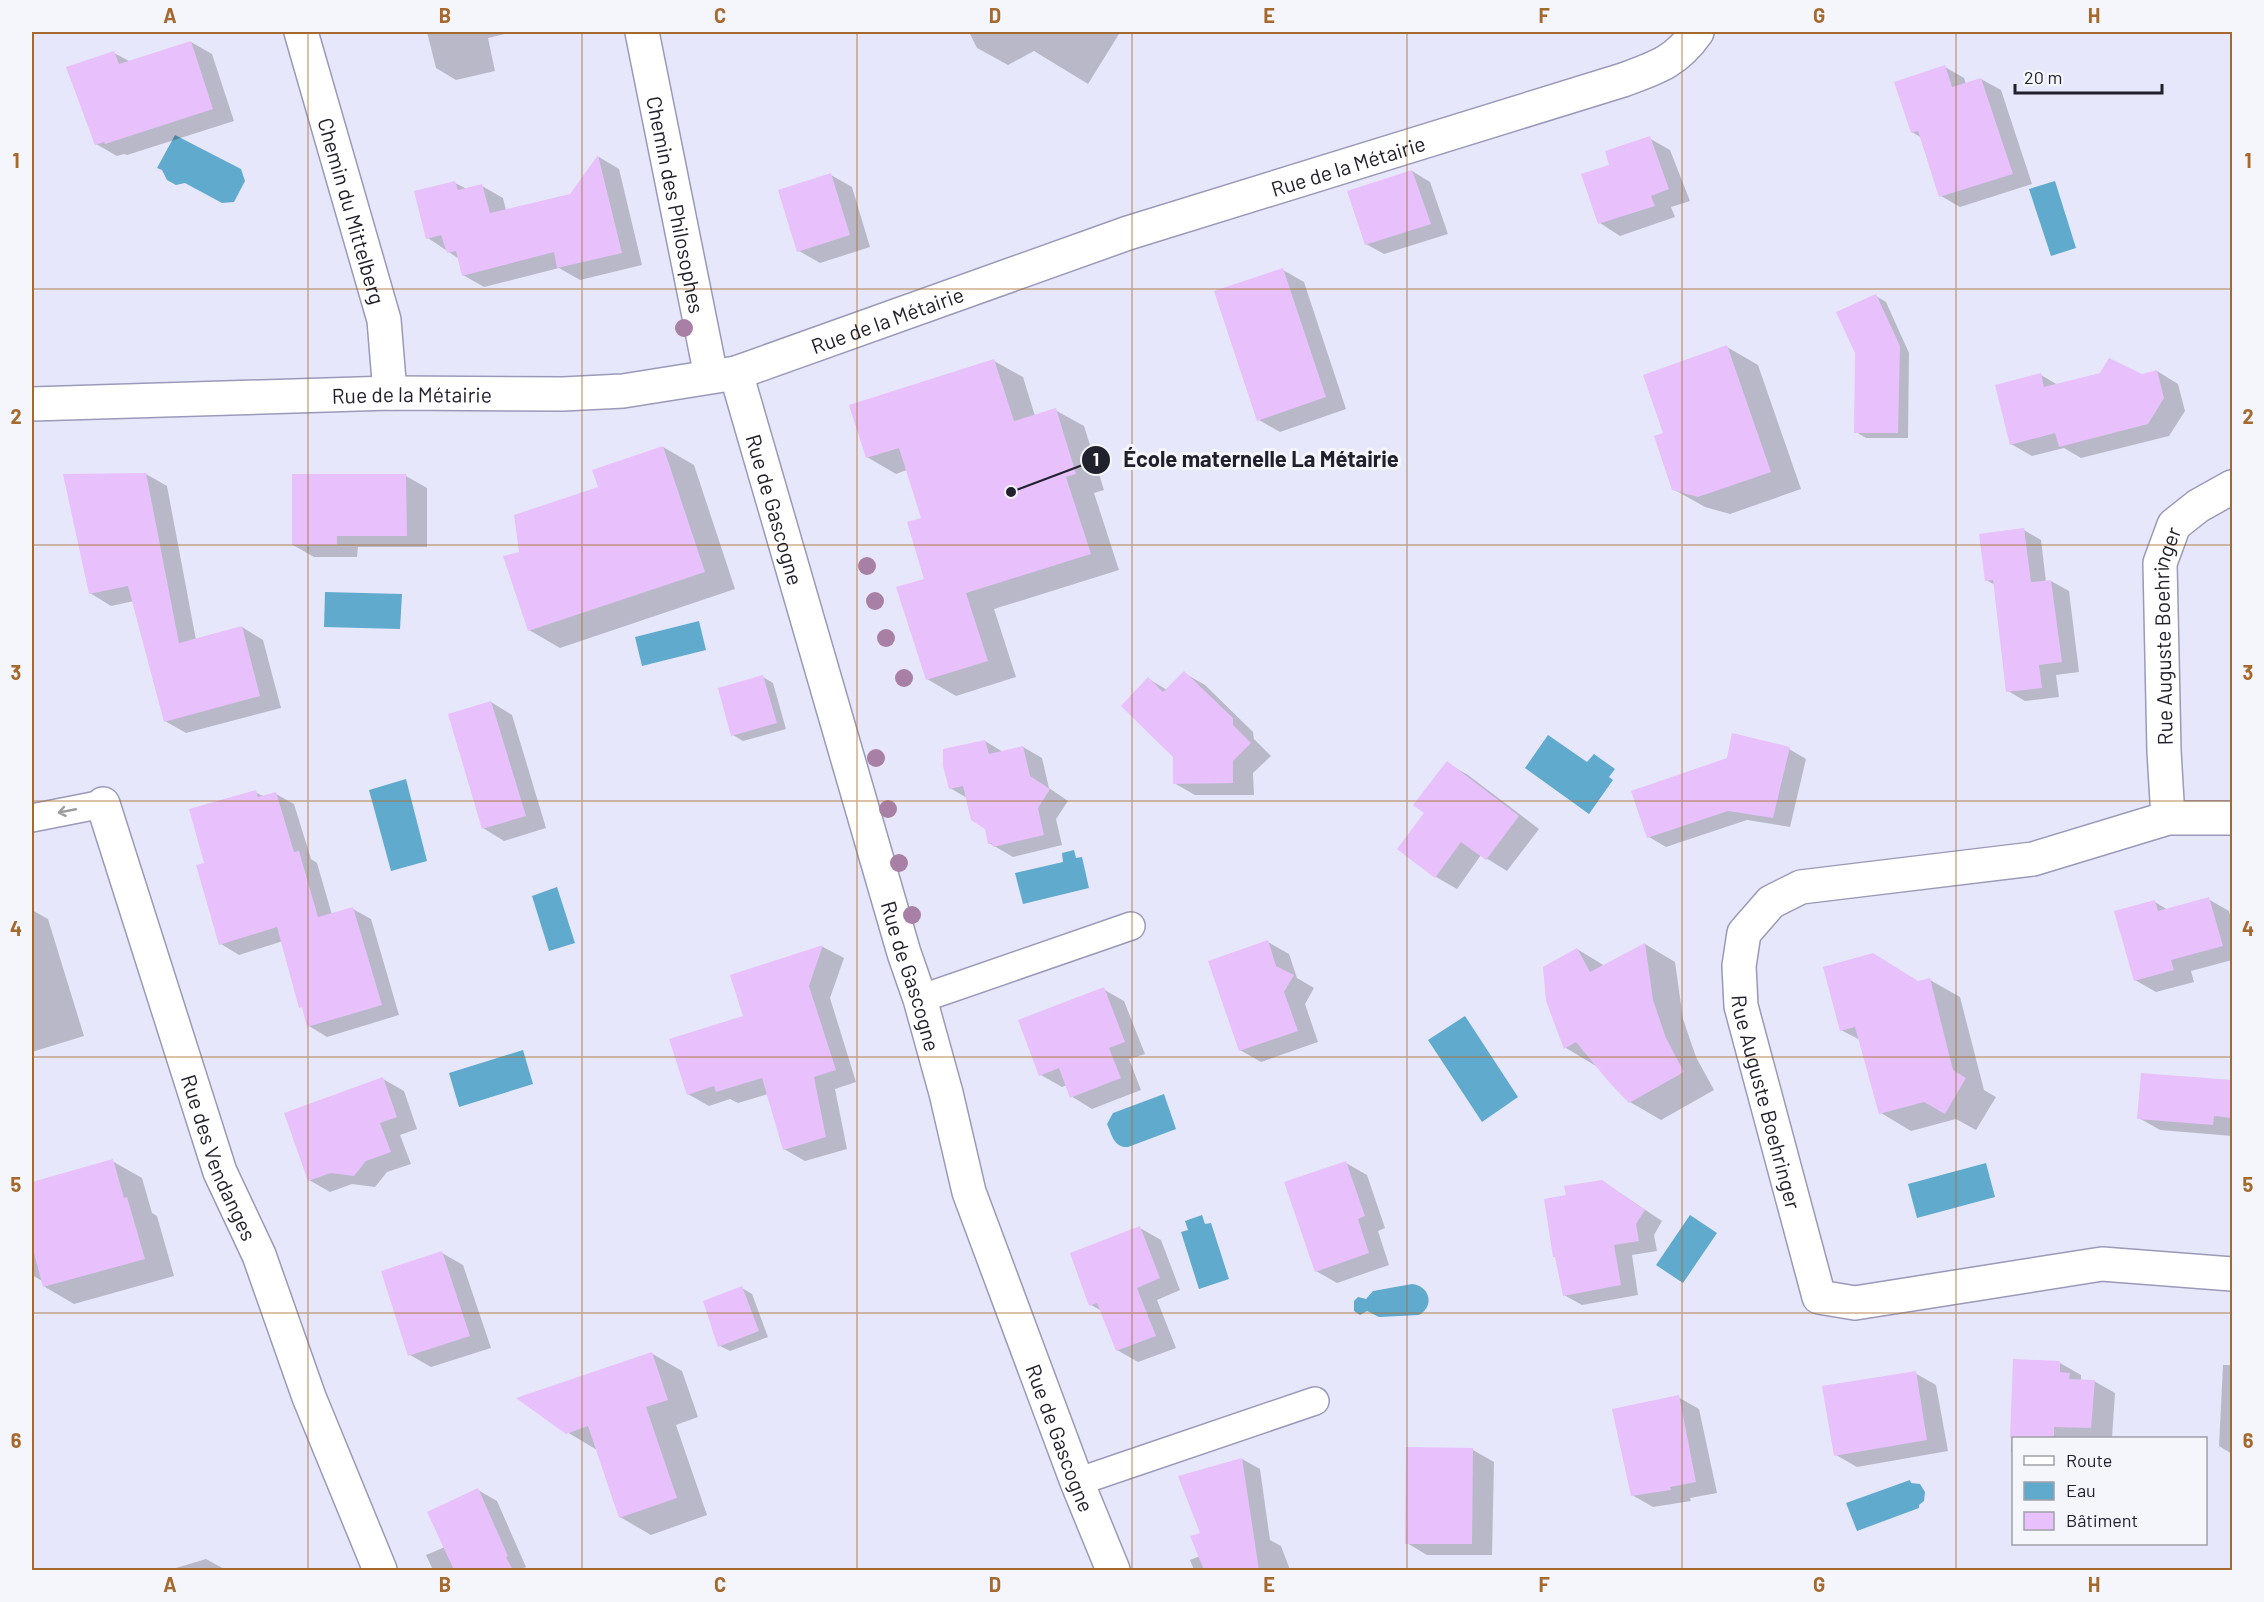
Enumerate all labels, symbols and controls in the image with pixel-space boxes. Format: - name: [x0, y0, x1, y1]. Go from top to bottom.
- text: A: [163, 3, 177, 27]
- text: B: [439, 3, 451, 27]
- text: C: [714, 3, 726, 27]
- text: D: [989, 3, 1001, 27]
- text: E: [1263, 3, 1275, 27]
- text: F: [1538, 3, 1550, 27]
- text: G: [1813, 3, 1825, 27]
- text: H: [2088, 3, 2100, 27]
- scale bar: [2015, 57, 2162, 95]
- text: 20 m: [2024, 66, 2062, 88]
- street label: Chemin des Philosophes: [643, 94, 711, 315]
- street label: Chemin du Mittelberg: [314, 115, 391, 307]
- street label: Rue de la Métairie: [1268, 129, 1428, 201]
- text: 1: [12, 148, 20, 172]
- text: 1: [2244, 148, 2252, 172]
- street label: Rue de la Métairie: [807, 280, 967, 358]
- street label: Rue de la Métairie: [331, 380, 492, 407]
- text: 2: [10, 404, 22, 428]
- text: 2: [2242, 404, 2254, 428]
- street label: Rue de Gascogne: [742, 431, 809, 588]
- callout: École maternelle La Métairie: [1081, 440, 1411, 480]
- text: École maternelle La Métairie: [1123, 445, 1399, 471]
- text: 1: [1093, 448, 1099, 470]
- street label: Rue Auguste Boehringer: [2147, 523, 2185, 746]
- text: 3: [11, 660, 21, 684]
- text: 3: [2243, 660, 2253, 684]
- one-way arrow: [58, 806, 77, 817]
- street label: Rue de Gascogne: [877, 898, 946, 1054]
- text: 4: [10, 916, 22, 940]
- text: 4: [2242, 916, 2254, 940]
- street label: Rue Auguste Boehringer: [1728, 994, 1807, 1212]
- street label: Rue des Vendanges: [177, 1071, 263, 1244]
- text: 5: [11, 1172, 22, 1196]
- text: 5: [2243, 1172, 2254, 1196]
- street label: Rue de Gascogne: [1022, 1360, 1100, 1515]
- text: 6: [11, 1428, 22, 1452]
- text: 6: [2243, 1428, 2254, 1452]
- legend: [2012, 1437, 2207, 1545]
- text: Route: [2066, 1449, 2112, 1471]
- text: Eau: [2066, 1479, 2096, 1501]
- text: Bâtiment: [2066, 1509, 2138, 1531]
- text: A: [163, 1572, 177, 1596]
- text: B: [439, 1572, 451, 1596]
- text: C: [714, 1572, 726, 1596]
- text: D: [989, 1572, 1001, 1596]
- text: E: [1263, 1572, 1275, 1596]
- text: F: [1538, 1572, 1550, 1596]
- text: G: [1813, 1572, 1825, 1596]
- text: H: [2088, 1572, 2100, 1596]

